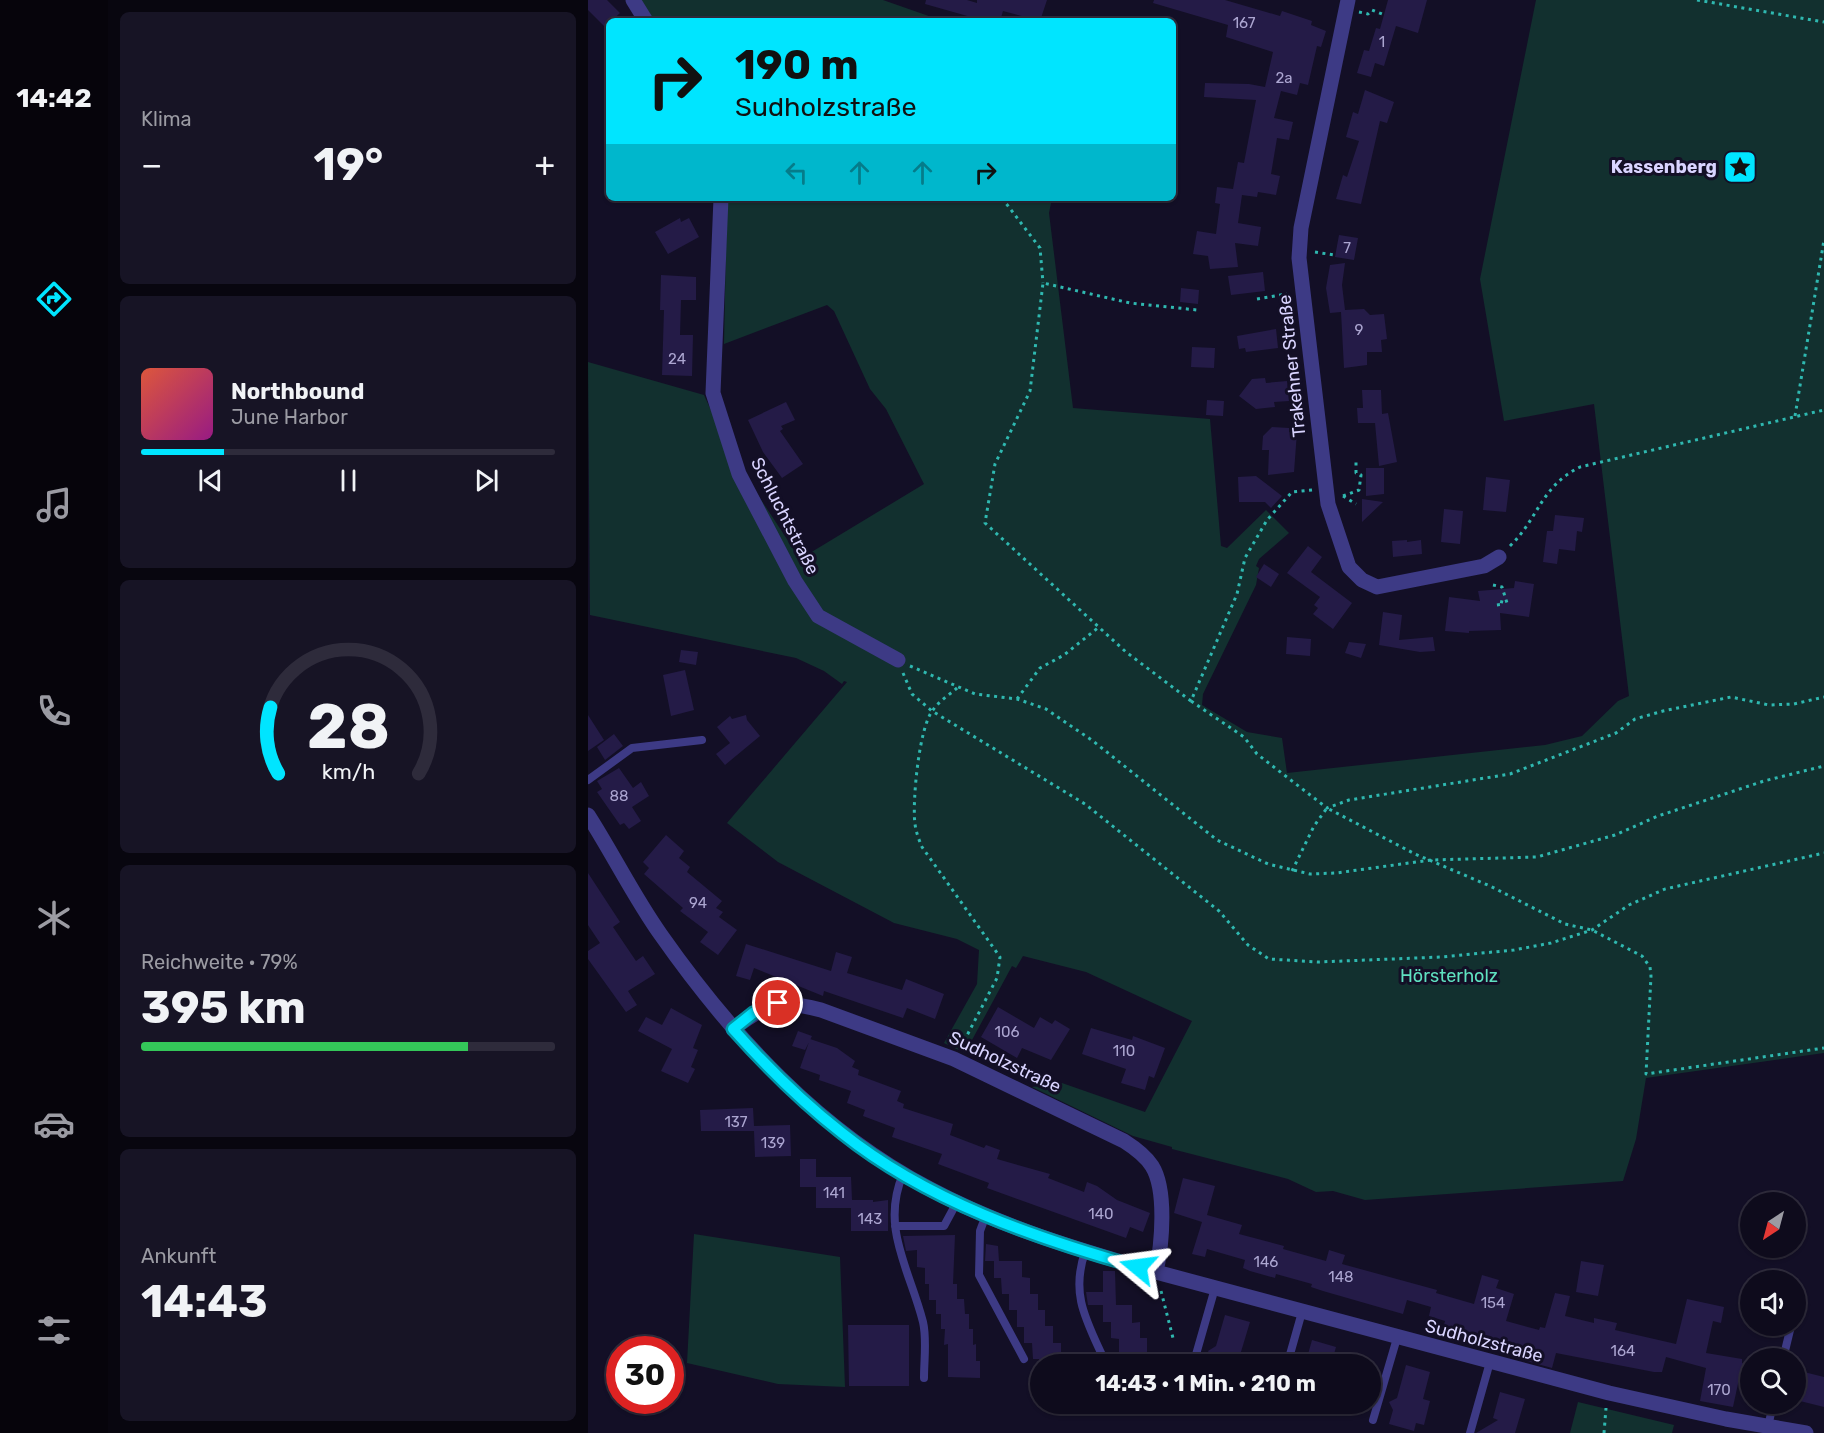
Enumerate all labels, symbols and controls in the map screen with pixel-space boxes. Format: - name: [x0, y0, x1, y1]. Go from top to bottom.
- house number: 167: [1233, 14, 1256, 32]
- house number: 1: [1379, 33, 1385, 51]
- text: 190 m: [735, 40, 859, 90]
- icon: right: [636, 42, 714, 120]
- house number: 2a: [1275, 69, 1293, 87]
- text: 14:42: [16, 82, 92, 114]
- text: Sudholzstraße: [735, 91, 917, 123]
- text: Klima: [141, 107, 192, 131]
- text: 19°: [314, 138, 383, 191]
- text: −: [141, 145, 162, 184]
- text: +: [534, 145, 555, 184]
- place icon: Kassenberg: [1722, 149, 1758, 185]
- icon: left: [780, 156, 813, 189]
- icon: ahead: [843, 156, 876, 189]
- icon: ahead: [906, 156, 939, 189]
- icon: right: [969, 156, 1002, 189]
- place label: Kassenberg: [1611, 156, 1717, 178]
- house number: 7: [1343, 239, 1351, 257]
- icon: directions: [33, 278, 75, 320]
- street label: Trakehner Straße: [1274, 294, 1310, 438]
- house number: 9: [1355, 321, 1364, 339]
- house number: 24: [668, 350, 686, 368]
- text: Northbound: [231, 378, 364, 405]
- text: June Harbor: [231, 405, 348, 429]
- street label: Schluchtstraße: [746, 454, 824, 578]
- icon: previous: [194, 464, 227, 497]
- icon: pause: [332, 464, 365, 497]
- icon: next: [470, 464, 503, 497]
- icon: music: [33, 484, 75, 526]
- icon: phone: [33, 690, 75, 732]
- text: 28: [307, 690, 389, 764]
- text: km/h: [321, 759, 375, 784]
- house number: 88: [609, 787, 629, 805]
- house number: 94: [689, 894, 707, 912]
- icon: climate: [33, 897, 75, 939]
- text: Reichweite · 79%: [141, 950, 298, 974]
- park label: Hörsterholz: [1400, 965, 1498, 987]
- pin: [752, 977, 803, 1028]
- text: 395 km: [141, 981, 306, 1034]
- icon: arrive: [761, 986, 794, 1019]
- house number: 106: [995, 1023, 1020, 1041]
- street label: Sudholzstraße: [945, 1026, 1065, 1098]
- house number: 110: [1113, 1042, 1135, 1060]
- icon: car: [33, 1103, 75, 1145]
- house number: 137: [724, 1113, 748, 1131]
- house number: 139: [761, 1134, 785, 1152]
- house number: 141: [823, 1184, 845, 1202]
- north arrow: [1740, 1192, 1806, 1258]
- map controls: [1740, 1192, 1806, 1414]
- house number: 140: [1088, 1205, 1114, 1223]
- house number: 143: [858, 1210, 882, 1228]
- position arrow: [1106, 1235, 1170, 1299]
- text: Ankunft: [141, 1244, 216, 1268]
- house number: 146: [1254, 1253, 1278, 1271]
- house number: 148: [1328, 1268, 1354, 1286]
- button: sound: [1740, 1270, 1806, 1336]
- text: 14:43: [141, 1275, 268, 1328]
- house number: 154: [1481, 1294, 1505, 1312]
- icon: filters: [33, 1309, 75, 1351]
- street label: Sudholzstraße: [1423, 1315, 1545, 1367]
- speed limit sign: 30: [606, 1336, 684, 1414]
- house number: 164: [1611, 1342, 1635, 1360]
- button: search: [1740, 1348, 1806, 1414]
- text: 14:43 · 1 Min. · 210 m: [1095, 1370, 1316, 1397]
- house number: 170: [1707, 1381, 1731, 1399]

